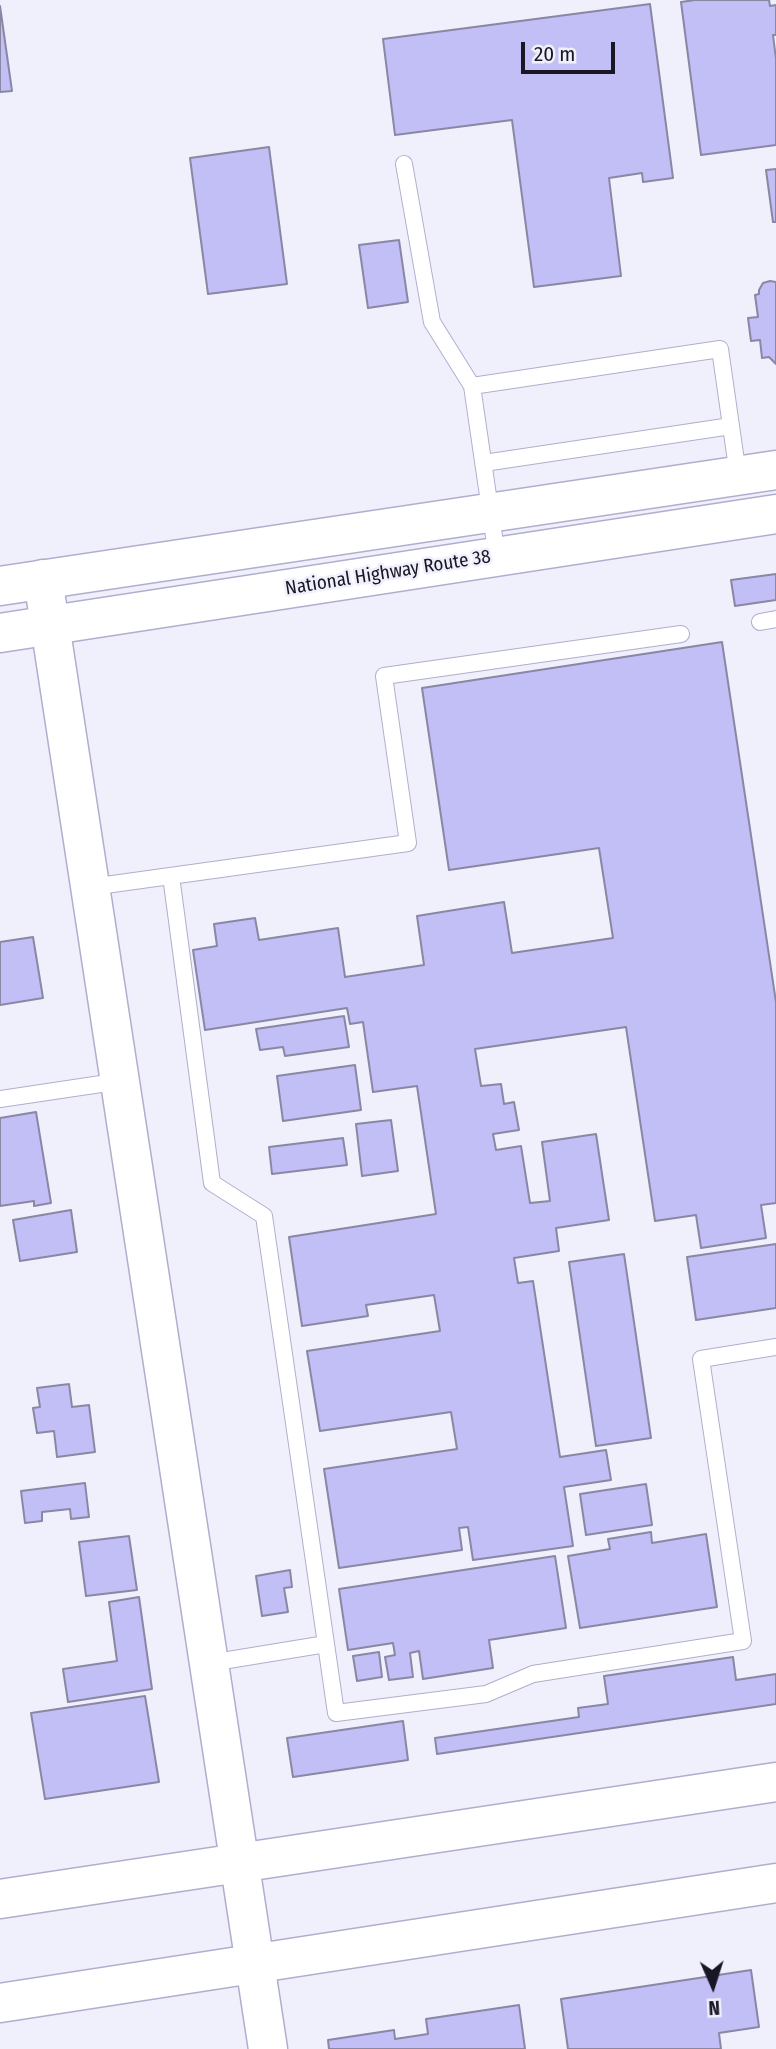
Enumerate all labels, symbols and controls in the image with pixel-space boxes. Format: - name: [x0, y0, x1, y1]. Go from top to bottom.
- scale bar: [524, 28, 618, 72]
- text: 20 m: [534, 41, 575, 67]
- street label: National Highway Route 38: [284, 545, 492, 601]
- north arrow: [678, 1951, 748, 2021]
- text: N: [708, 1996, 720, 2019]

